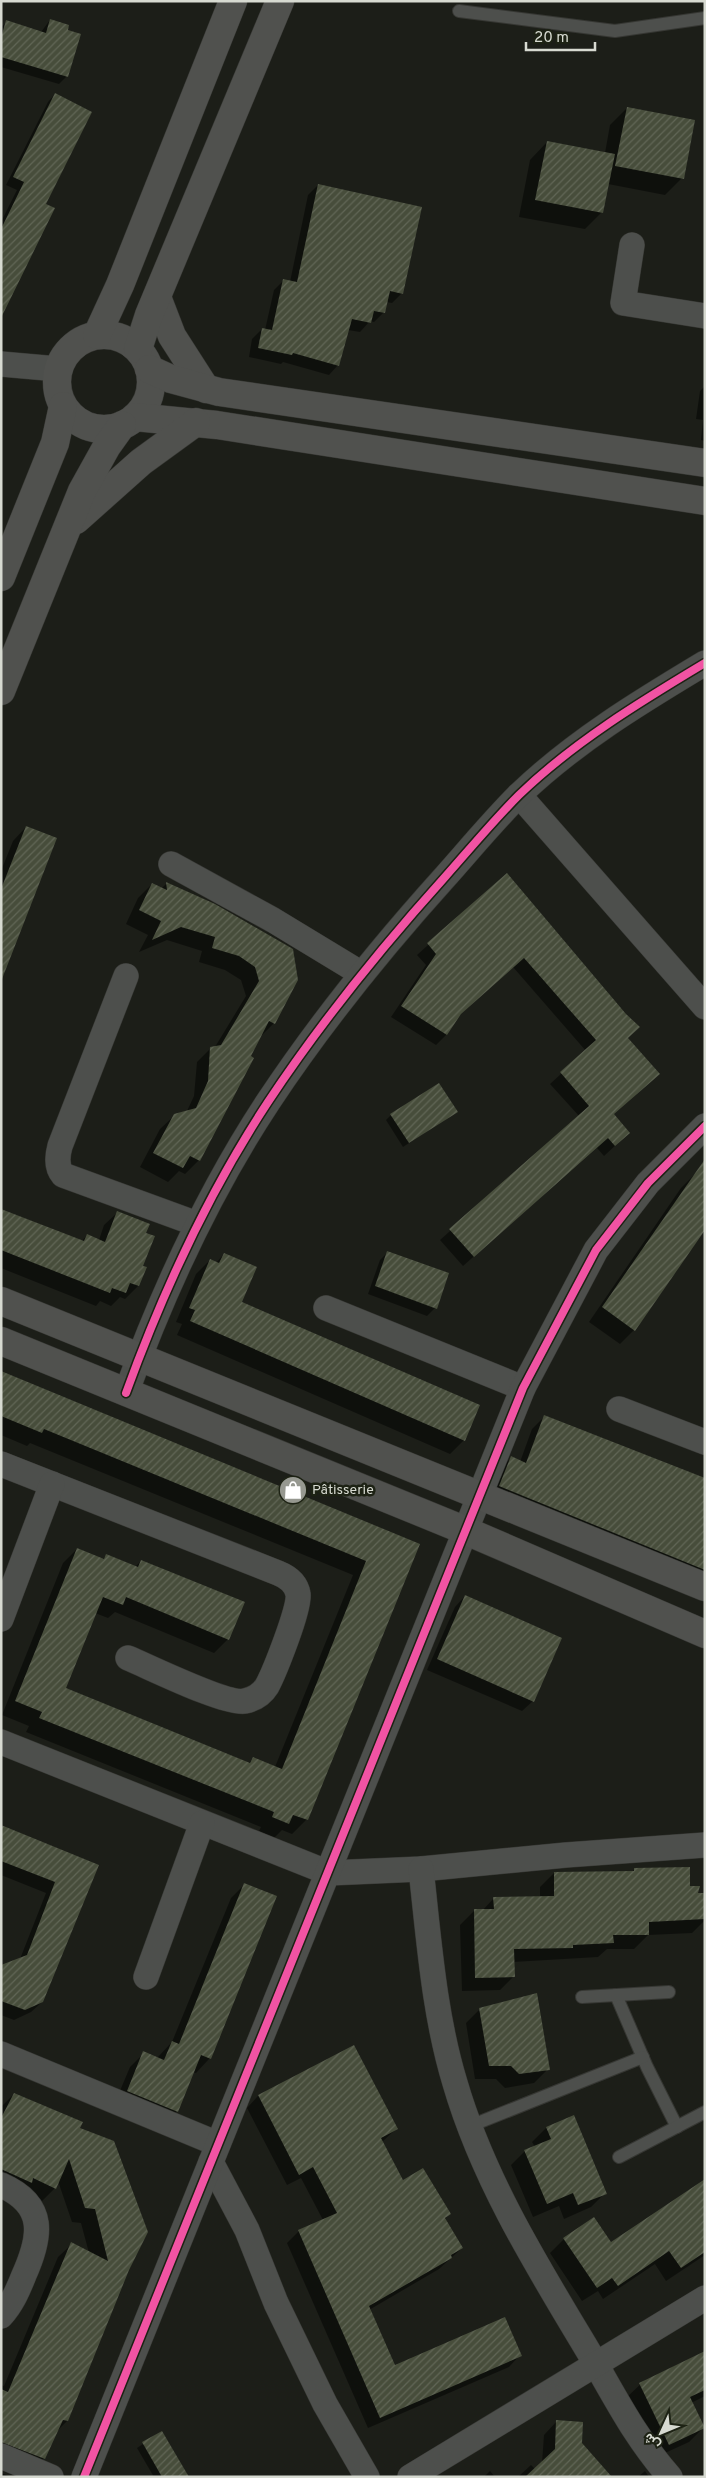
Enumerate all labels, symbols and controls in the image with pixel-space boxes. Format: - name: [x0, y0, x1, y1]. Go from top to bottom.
- scale bar: [526, 20, 595, 52]
- text: 20 m: [534, 29, 569, 48]
- shop icon: Pâtisserie: [278, 1475, 308, 1505]
- place label: Pâtisserie: [312, 1482, 374, 1499]
- north arrow: [636, 2408, 686, 2458]
- text: ش: [641, 2429, 665, 2453]

